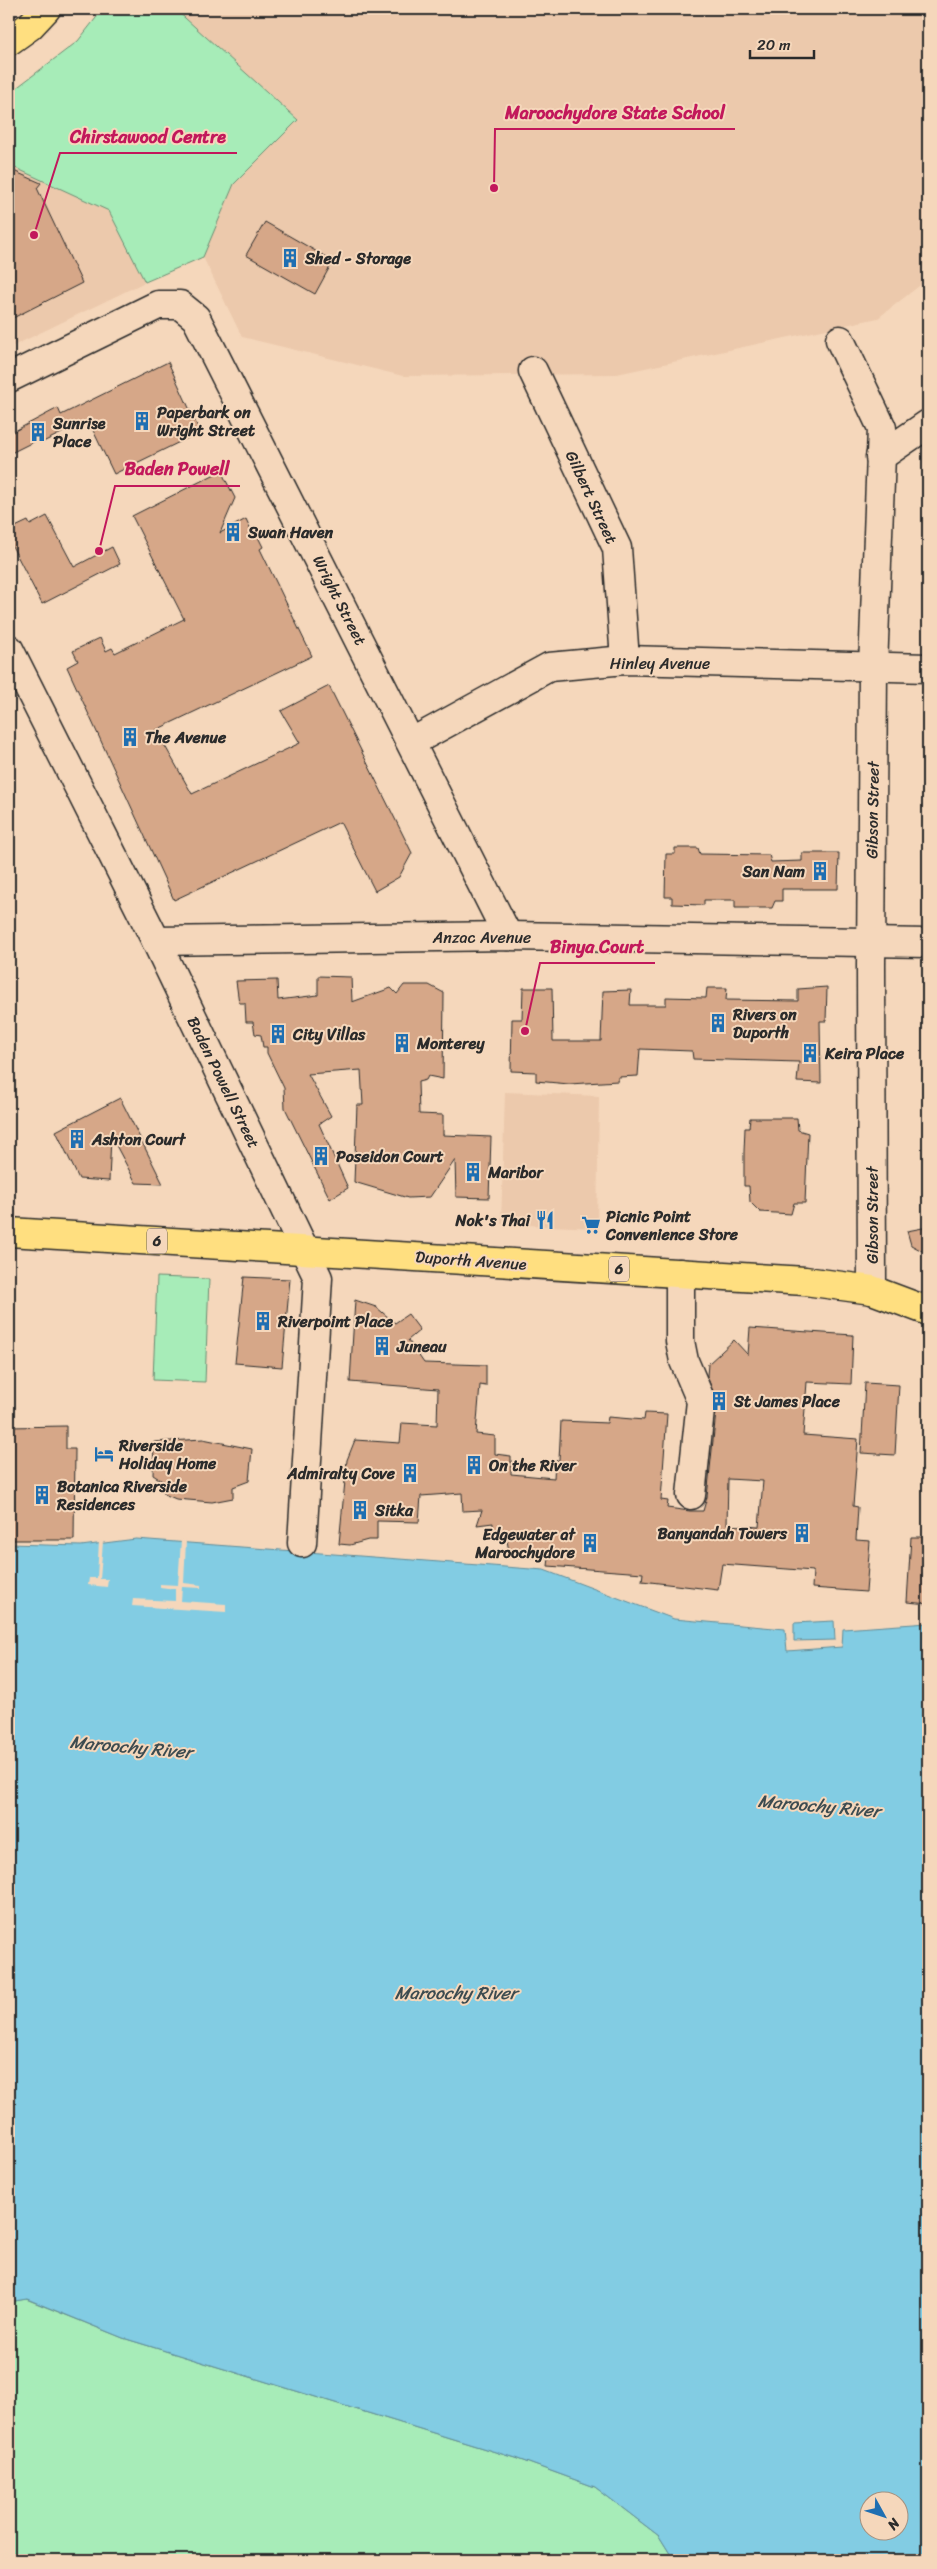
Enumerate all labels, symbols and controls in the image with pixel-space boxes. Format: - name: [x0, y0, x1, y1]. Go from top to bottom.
- scale bar: [750, 28, 813, 60]
- text: 20 m: [757, 32, 791, 58]
- callout: Maroochydore State School: [495, 96, 735, 129]
- text: Maroochydore State School: [504, 97, 726, 129]
- callout: Chirstawood Centre: [60, 120, 237, 153]
- text: Chirstawood Centre: [69, 121, 226, 153]
- place label: Shed - Storage: [304, 244, 411, 273]
- building icon: Shed - Storage: [279, 247, 301, 269]
- place label: Paperbark on Wright Street: [157, 398, 255, 445]
- place label: Sunrise Place: [52, 409, 106, 456]
- building icon: Paperbark on Wright Street: [131, 410, 153, 432]
- building icon: Sunrise Place: [27, 421, 49, 443]
- street label: Gilbert Street: [557, 446, 626, 549]
- callout: Baden Powell: [115, 453, 240, 486]
- text: Baden Powell: [125, 453, 230, 485]
- place label: Swan Haven: [247, 518, 333, 547]
- building icon: Swan Haven: [222, 521, 244, 543]
- street label: Wright Street: [304, 550, 375, 650]
- street label: Hinley Avenue: [610, 649, 710, 678]
- place label: The Avenue: [145, 723, 227, 752]
- building icon: The Avenue: [119, 726, 141, 748]
- street label: Gibson Street: [857, 760, 888, 859]
- place label: San Nam: [742, 857, 805, 886]
- building icon: San Nam: [809, 860, 831, 882]
- street label: Anzac Avenue: [432, 923, 531, 952]
- callout: Binya Court: [540, 930, 655, 963]
- text: Binya Court: [550, 931, 644, 963]
- place label: Rivers on Duporth: [732, 1000, 797, 1047]
- street label: Baden Powell Street: [179, 1011, 268, 1153]
- building icon: Rivers on Duporth: [707, 1012, 729, 1034]
- place label: City Villas: [292, 1020, 366, 1049]
- building icon: City Villas: [267, 1023, 289, 1045]
- place label: Monterey: [416, 1029, 485, 1058]
- building icon: Monterey: [391, 1032, 413, 1054]
- place label: Keira Place: [824, 1039, 905, 1068]
- building icon: Keira Place: [799, 1042, 821, 1064]
- place label: Ashton Court: [91, 1125, 187, 1154]
- building icon: Ashton Court: [66, 1128, 88, 1150]
- place label: Poseidon Court: [336, 1142, 444, 1171]
- building icon: Poseidon Court: [310, 1145, 332, 1167]
- place label: Maribor: [487, 1158, 545, 1187]
- building icon: Maribor: [462, 1161, 484, 1183]
- street label: Gibson Street: [858, 1166, 887, 1264]
- place label: Picnic Point Convenience Store: [605, 1202, 739, 1249]
- place label: Nok's Thai: [454, 1206, 532, 1235]
- restaurant icon: Nok's Thai: [534, 1209, 556, 1231]
- supermarket icon: Picnic Point Convenience Store: [580, 1214, 602, 1236]
- road number: 6: [147, 1228, 167, 1254]
- street label: Duporth Avenue: [414, 1242, 528, 1279]
- road number: 6: [609, 1256, 629, 1282]
- place label: Riverpoint Place: [277, 1307, 393, 1336]
- building icon: Riverpoint Place: [252, 1310, 274, 1332]
- place label: Juneau: [396, 1332, 447, 1361]
- building icon: Juneau: [371, 1335, 393, 1357]
- place label: St James Place: [733, 1387, 841, 1416]
- building icon: St James Place: [708, 1390, 730, 1412]
- place label: Riverside Holiday Home: [118, 1431, 217, 1478]
- hotel icon: Riverside Holiday Home: [93, 1443, 115, 1465]
- place label: On the River: [488, 1451, 577, 1480]
- building icon: On the River: [463, 1454, 485, 1476]
- place label: Admiralty Cove: [286, 1459, 396, 1488]
- building icon: Admiralty Cove: [399, 1462, 421, 1484]
- place label: Botanica Riverside Residences: [56, 1472, 188, 1519]
- building icon: Botanica Riverside Residences: [31, 1484, 53, 1506]
- place label: Sitka: [374, 1496, 414, 1525]
- building icon: Sitka: [349, 1499, 371, 1521]
- place label: Banyandah Towers: [657, 1519, 788, 1548]
- place label: Edgewater at Maroochydore: [474, 1520, 577, 1567]
- building icon: Banyandah Towers: [791, 1522, 813, 1544]
- building icon: Edgewater at Maroochydore: [579, 1532, 601, 1554]
- water label: Maroochy River: [69, 1726, 197, 1769]
- water label: Maroochy River: [757, 1785, 885, 1828]
- water label: Maroochy River: [395, 1977, 521, 2009]
- north arrow: [860, 2492, 910, 2542]
- text: N: [881, 2512, 907, 2536]

